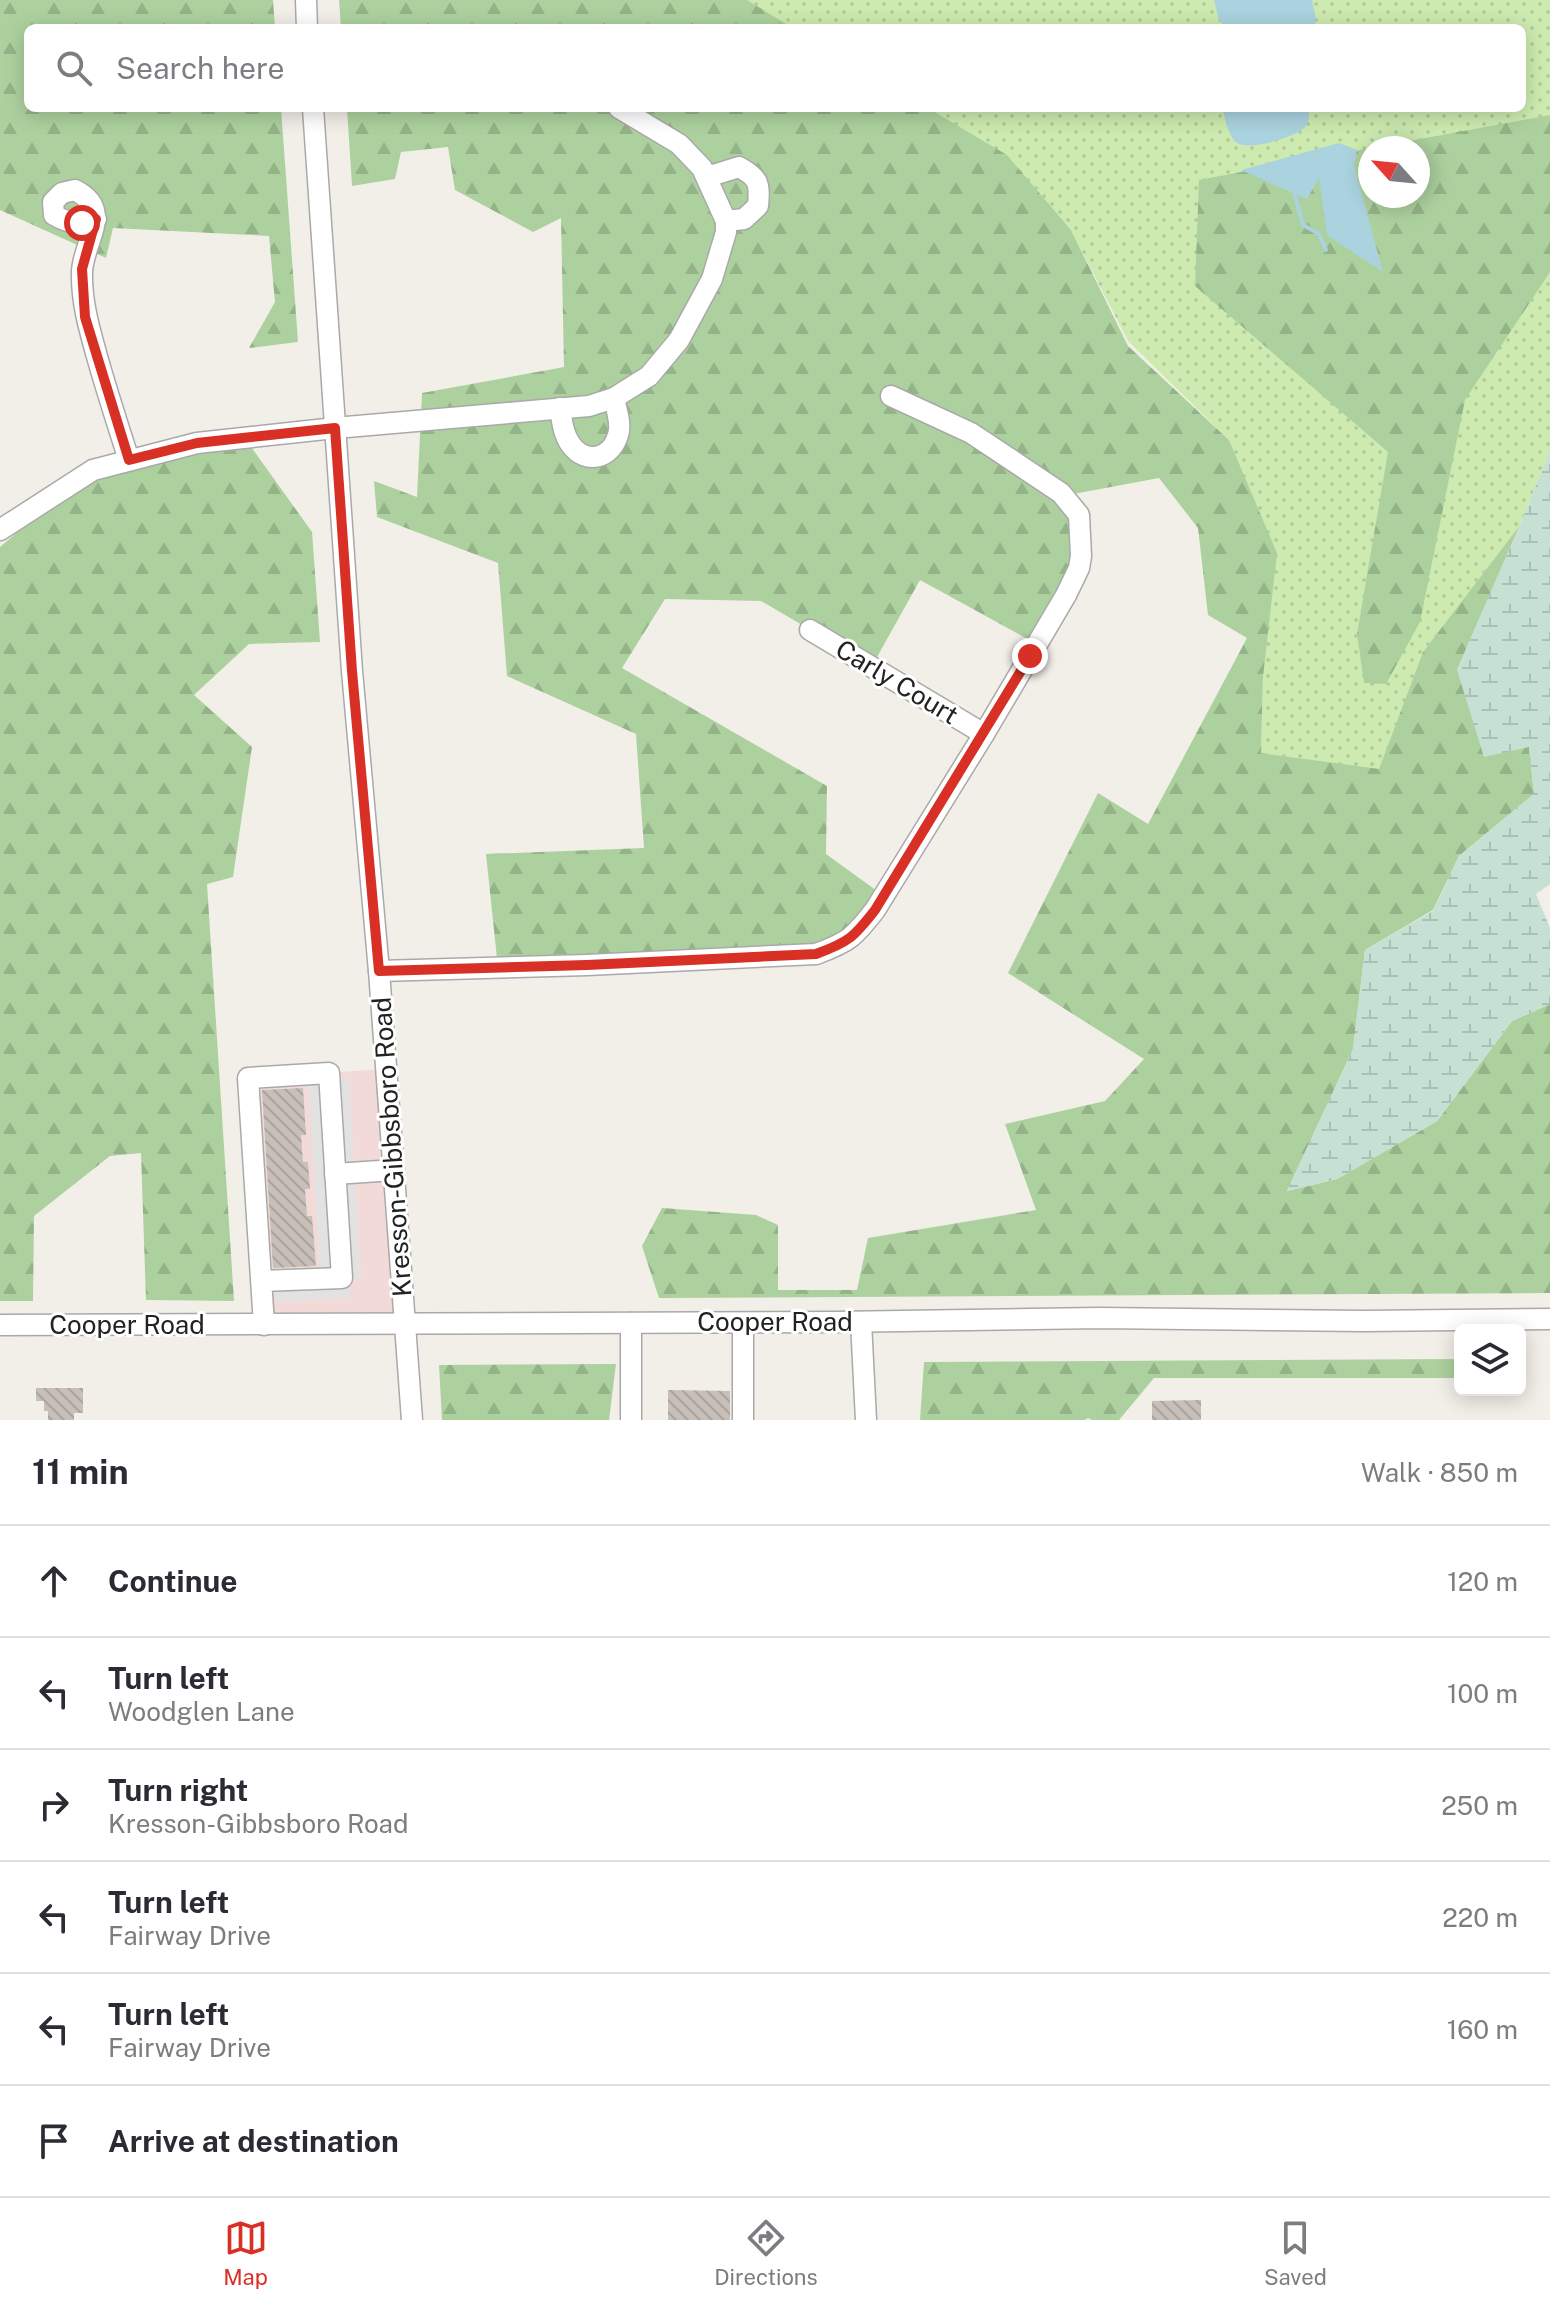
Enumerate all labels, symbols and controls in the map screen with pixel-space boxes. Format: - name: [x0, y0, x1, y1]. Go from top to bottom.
- search box: [24, 24, 1526, 112]
- icon: search: [52, 46, 96, 90]
- text: Search here: [116, 50, 284, 86]
- north arrow: [1358, 136, 1430, 208]
- route start: [64, 205, 100, 241]
- street label: Carly Court: [830, 633, 964, 730]
- route end: [1012, 638, 1048, 674]
- street label: Kresson-Gibbsboro Road: [366, 996, 417, 1298]
- street label: Cooper Road: [697, 1306, 853, 1337]
- street label: Cooper Road: [49, 1309, 205, 1340]
- map controls: [1454, 1324, 1526, 1396]
- button: layers: [1454, 1324, 1526, 1396]
- text: 11 min: [32, 1452, 129, 1492]
- text: Walk · 850 m: [1361, 1457, 1518, 1488]
- icon: ahead: [32, 1559, 76, 1603]
- text: Continue: [108, 1563, 238, 1599]
- text: 120 m: [1447, 1566, 1518, 1597]
- text: Turn left: [108, 1660, 229, 1696]
- icon: left: [32, 1671, 76, 1715]
- text: 100 m: [1447, 1678, 1518, 1709]
- text: Woodglen Lane: [108, 1696, 295, 1727]
- text: Turn right: [108, 1772, 248, 1808]
- icon: right: [32, 1783, 76, 1827]
- text: 250 m: [1441, 1790, 1518, 1821]
- text: Kresson-Gibbsboro Road: [108, 1808, 408, 1839]
- text: Turn left: [108, 1884, 229, 1920]
- icon: left: [32, 1895, 76, 1939]
- text: 220 m: [1442, 1902, 1518, 1933]
- text: Fairway Drive: [108, 1920, 271, 1951]
- text: Turn left: [108, 1996, 229, 2032]
- icon: left: [32, 2007, 76, 2051]
- text: 160 m: [1447, 2014, 1518, 2045]
- text: Fairway Drive: [108, 2032, 271, 2063]
- icon: arrive: [32, 2119, 76, 2163]
- text: Arrive at destination: [108, 2123, 399, 2159]
- tab: Map: [223, 2216, 268, 2290]
- tab: Directions: [714, 2216, 818, 2290]
- tab: Saved: [1264, 2216, 1327, 2290]

